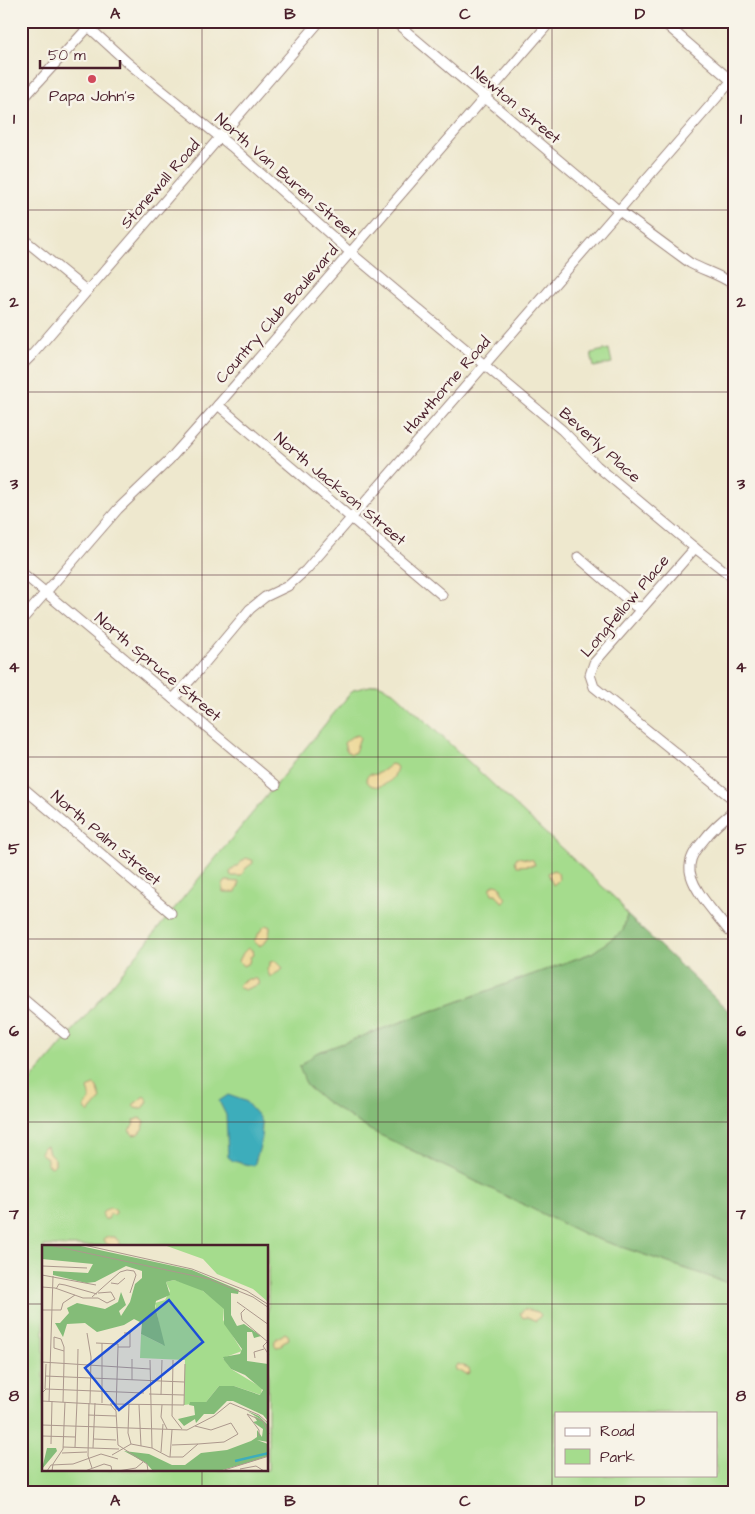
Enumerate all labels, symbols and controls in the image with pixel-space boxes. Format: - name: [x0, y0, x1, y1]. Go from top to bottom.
- text: A: [110, 3, 121, 25]
- text: B: [284, 3, 296, 25]
- text: C: [459, 3, 471, 25]
- text: D: [635, 3, 646, 25]
- scale bar: [40, 38, 120, 70]
- text: 50 m: [48, 45, 86, 66]
- street label: Newton Street: [466, 61, 566, 149]
- marker: Papa John's: [86, 73, 98, 85]
- place label: Papa John's: [49, 85, 135, 107]
- text: 1: [13, 108, 16, 130]
- street label: North Van Buren Street: [210, 108, 362, 244]
- text: 1: [740, 108, 743, 130]
- street label: Stonewall Road: [115, 135, 205, 233]
- street label: Country Club Boulevard: [210, 240, 344, 389]
- text: 2: [8, 291, 19, 313]
- text: 2: [735, 291, 746, 313]
- street label: Hawthorne Road: [398, 331, 496, 439]
- street label: Beverly Place: [554, 402, 646, 489]
- street label: North Jackson Street: [269, 427, 411, 551]
- text: 3: [9, 473, 19, 495]
- text: 3: [736, 473, 746, 495]
- street label: Longfellow Place: [576, 550, 675, 663]
- street label: North Spruce Street: [90, 607, 227, 727]
- text: 4: [9, 656, 20, 678]
- text: 4: [736, 656, 747, 678]
- street label: North Palm Street: [46, 785, 166, 891]
- text: 5: [8, 838, 20, 860]
- text: 5: [735, 838, 747, 860]
- text: 6: [9, 1020, 19, 1042]
- text: 6: [736, 1020, 746, 1042]
- text: 7: [8, 1203, 19, 1225]
- text: 7: [735, 1203, 746, 1225]
- inset map: [42, 1245, 269, 1472]
- text: 8: [9, 1385, 20, 1407]
- text: 8: [736, 1385, 747, 1407]
- legend: [555, 1412, 718, 1476]
- text: Road: [600, 1421, 635, 1442]
- text: Park: [600, 1447, 635, 1468]
- text: A: [110, 1490, 121, 1512]
- text: B: [284, 1490, 296, 1512]
- text: C: [459, 1490, 471, 1512]
- text: D: [635, 1490, 646, 1512]

